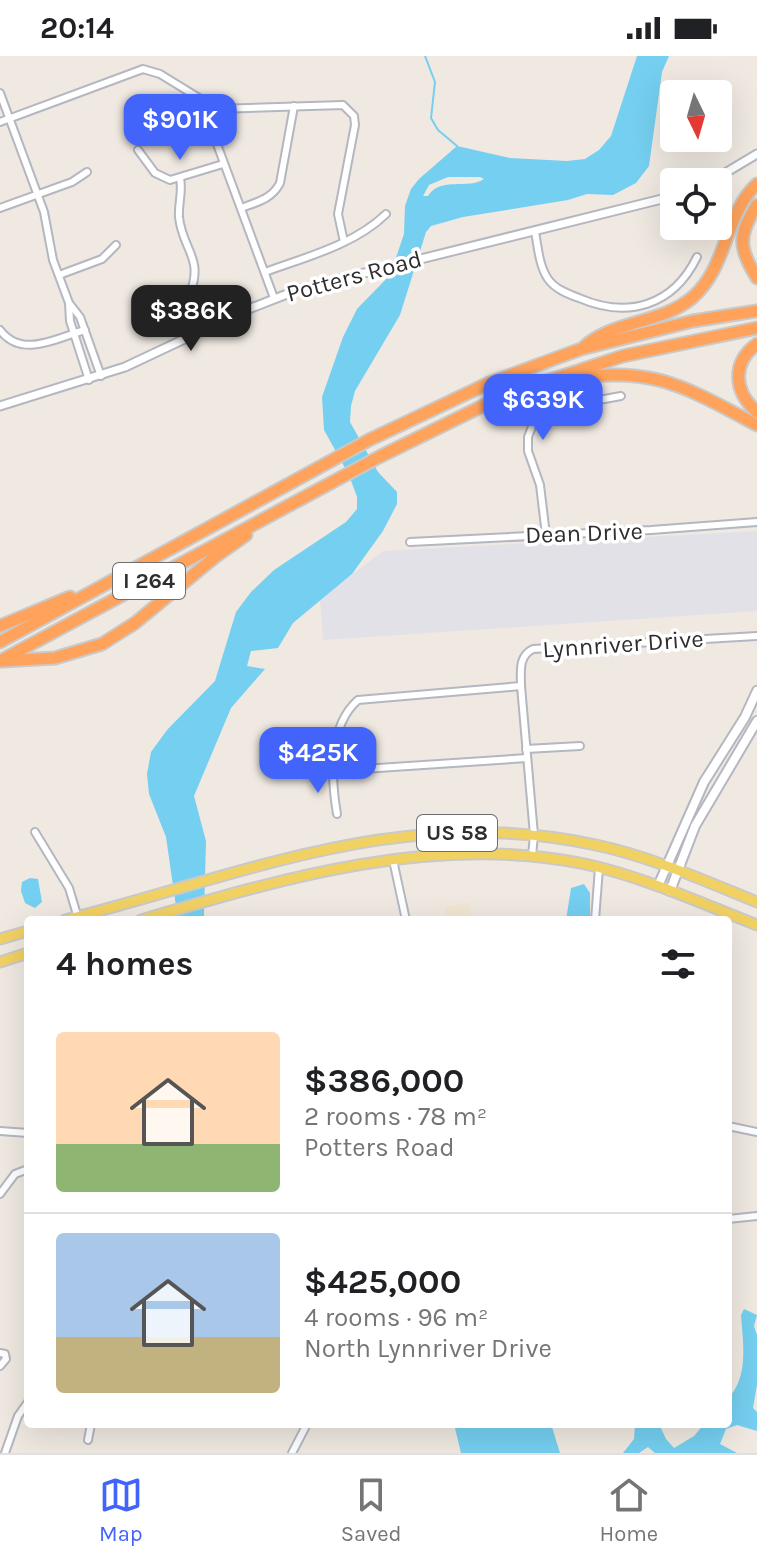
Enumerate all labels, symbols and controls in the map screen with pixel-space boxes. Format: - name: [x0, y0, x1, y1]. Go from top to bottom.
- text: 20:14: [40, 10, 114, 46]
- north arrow: [660, 80, 732, 152]
- map controls: [660, 80, 732, 240]
- pin: $901K: [124, 94, 236, 162]
- text: $901K: [142, 104, 218, 135]
- button: locate: [660, 168, 732, 240]
- street label: Potters Road: [283, 244, 425, 308]
- pin: $386K: [135, 285, 247, 353]
- text: $386K: [149, 295, 233, 326]
- pin: $639K: [487, 374, 599, 442]
- text: $639K: [502, 384, 584, 415]
- street label: Dean Drive: [525, 517, 643, 549]
- road number: I 264: [113, 563, 185, 599]
- street label: Lynnriver Drive: [542, 624, 704, 664]
- pin: $425K: [262, 727, 374, 795]
- text: $425K: [277, 737, 359, 768]
- road number: US 58: [417, 815, 497, 851]
- icon: filters: [656, 942, 700, 986]
- text: 4 homes: [56, 944, 193, 984]
- text: $386,000: [304, 1061, 464, 1101]
- icon: home: [120, 1064, 216, 1160]
- text: 2 rooms · 78 m²: [304, 1101, 487, 1132]
- text: Potters Road: [304, 1132, 455, 1163]
- text: $425,000: [304, 1262, 461, 1302]
- icon: home: [120, 1265, 216, 1361]
- text: 4 rooms · 96 m²: [304, 1302, 488, 1333]
- text: North Lynnriver Drive: [304, 1333, 552, 1364]
- tab: Map: [99, 1473, 143, 1547]
- tab: Saved: [341, 1473, 402, 1547]
- tab: Home: [599, 1473, 658, 1547]

